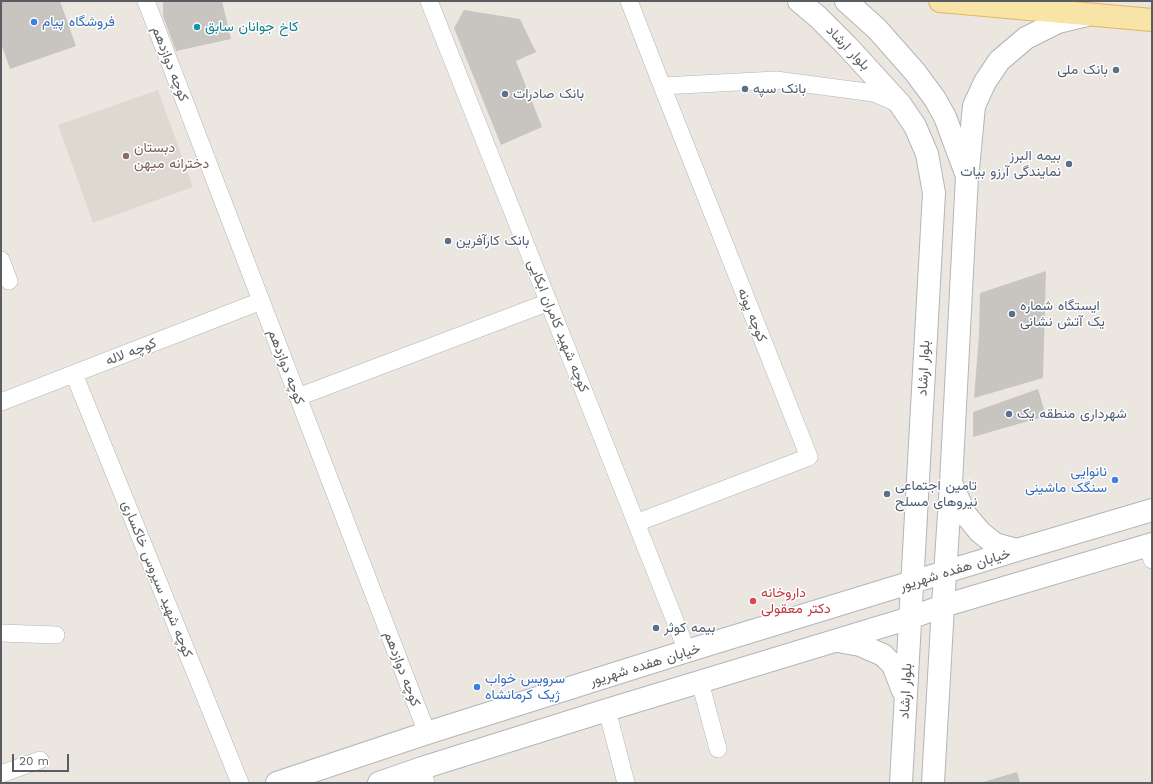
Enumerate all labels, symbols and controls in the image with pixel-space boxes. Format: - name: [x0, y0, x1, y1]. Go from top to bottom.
- place label: فروشگاه پیام: [42, 14, 115, 30]
- marker: فروشگاه پیام: [29, 17, 39, 27]
- place label: کاخ جوانان سابق: [205, 19, 299, 35]
- marker: کاخ جوانان سابق: [192, 22, 202, 32]
- street label: بلوار ارشاد: [823, 22, 873, 74]
- street label: کوچه دوازدهم: [148, 24, 192, 104]
- place label: بانک ملی: [1057, 62, 1108, 78]
- marker: بانک ملی: [1111, 65, 1121, 75]
- place label: بانک سپه: [753, 81, 806, 97]
- marker: بانک سپه: [740, 84, 750, 94]
- place label: بانک صادرات: [513, 86, 584, 102]
- marker: بانک صادرات: [500, 89, 510, 99]
- place label: دبستان دخترانه میهن: [134, 140, 209, 172]
- place label: بیمه البرز نمایندگی آرزو بیات: [960, 148, 1061, 180]
- marker: دبستان دخترانه میهن: [121, 151, 131, 161]
- marker: بیمه البرز نمایندگی آرزو بیات: [1064, 159, 1074, 169]
- place label: بانک کارآفرین: [456, 233, 529, 249]
- marker: بانک کارآفرین: [443, 236, 453, 246]
- street label: کوچه شهید کامران ابکایی: [524, 257, 592, 395]
- street label: کوچه پونه: [734, 286, 770, 344]
- place label: ایستگاه شماره یک آتش نشانی: [1020, 298, 1105, 330]
- marker: ایستگاه شماره یک آتش نشانی: [1007, 309, 1017, 319]
- street label: کوچه دوازدهم: [264, 327, 308, 407]
- street label: کوچه لاله: [103, 335, 159, 369]
- street label: بلوار ارشاد: [914, 340, 934, 396]
- place label: شهرداری منطقه یک: [1017, 406, 1127, 422]
- marker: شهرداری منطقه یک: [1004, 409, 1014, 419]
- place label: نانوایی سنگک ماشینی: [1025, 464, 1107, 496]
- marker: نانوایی سنگک ماشینی: [1110, 475, 1120, 485]
- place label: تامین اجتماعی نیروهای مسلح: [895, 478, 977, 510]
- marker: تامین اجتماعی نیروهای مسلح: [882, 489, 892, 499]
- street label: کوچه شهید سیروس خاکساری: [118, 498, 196, 660]
- street label: خیابان هفده شهریور: [897, 545, 1013, 595]
- place label: داروخانه دکتر معقولی: [761, 585, 831, 618]
- marker: داروخانه دکتر معقولی: [748, 596, 758, 606]
- place label: بیمه کوثر: [664, 620, 715, 636]
- marker: بیمه کوثر: [651, 623, 661, 633]
- street label: کوچه دوازدهم: [380, 629, 424, 709]
- street label: خیابان هفده شهریور: [587, 640, 703, 690]
- street label: بلوار ارشاد: [896, 663, 916, 719]
- place label: سرویس خواب ژیک کرمانشاه: [485, 671, 565, 704]
- marker: سرویس خواب ژیک کرمانشاه: [472, 682, 482, 692]
- scale bar: [14, 746, 71, 772]
- text: 20 m: [19, 754, 49, 768]

